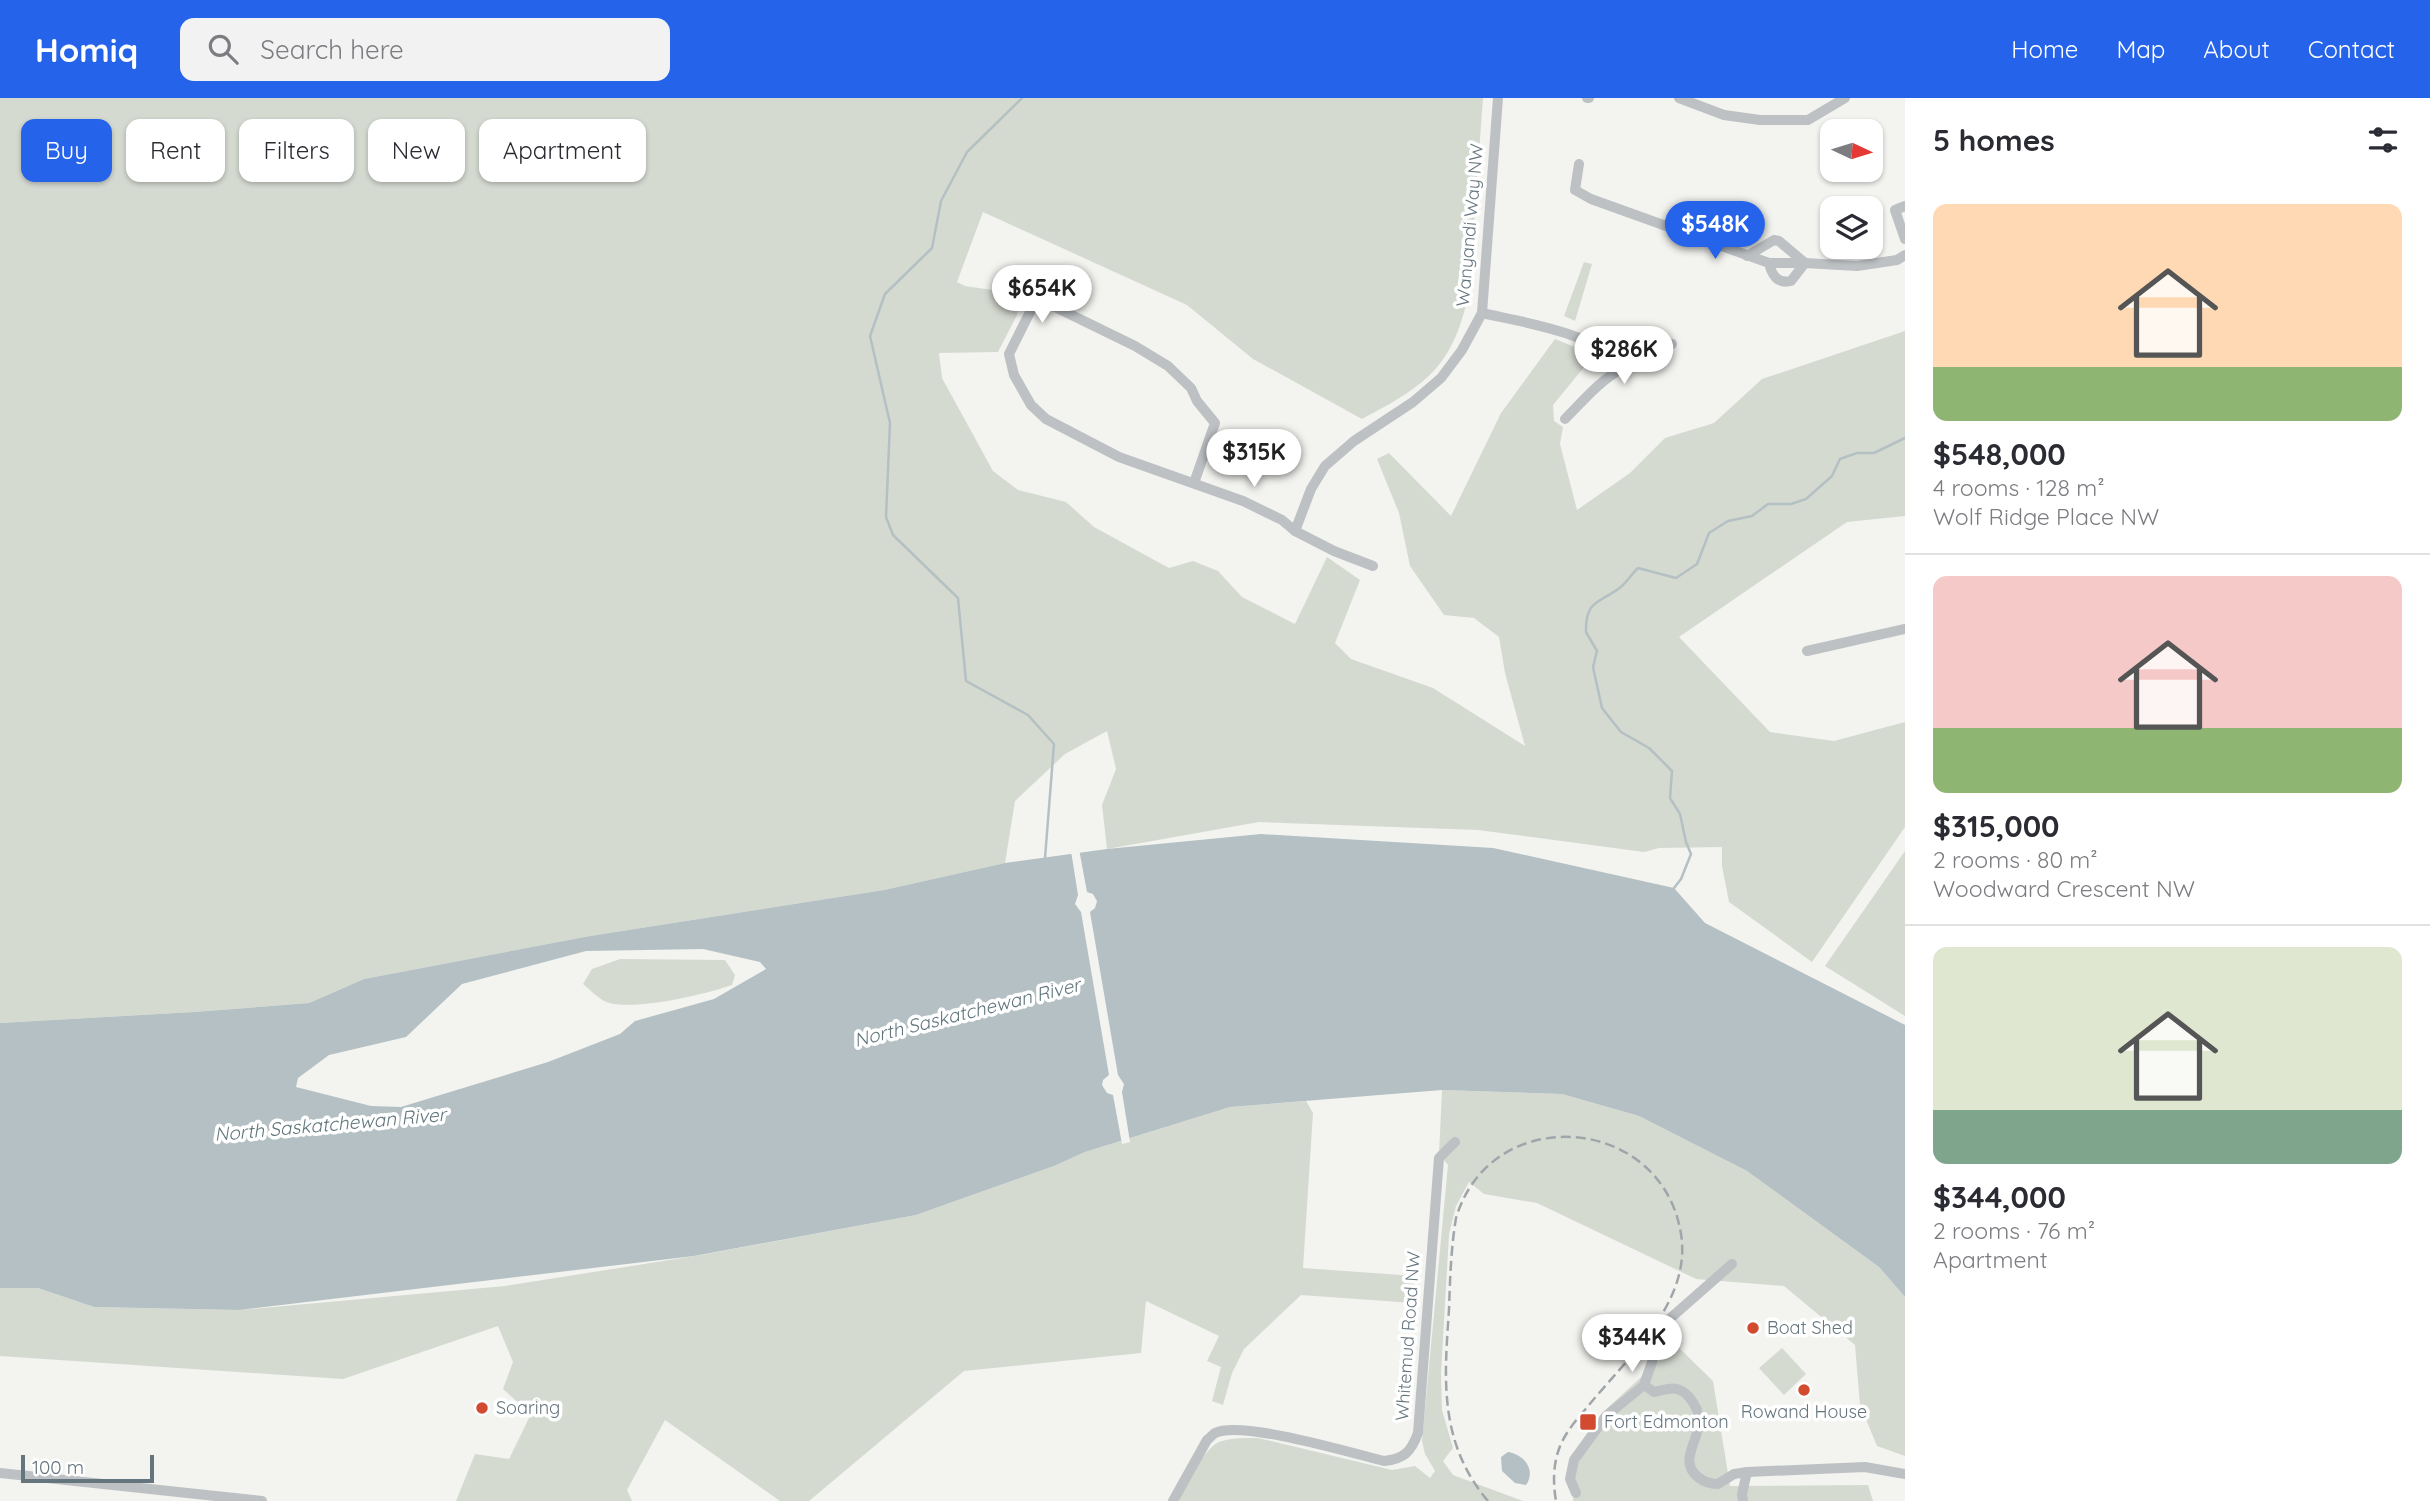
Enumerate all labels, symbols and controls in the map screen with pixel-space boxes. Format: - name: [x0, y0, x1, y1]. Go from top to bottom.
- search box: [180, 18, 670, 81]
- text: Homiq: [35, 29, 138, 70]
- icon: search: [204, 30, 242, 68]
- text: Search here: [260, 33, 404, 66]
- text: Home: [2011, 34, 2078, 64]
- text: Map: [2116, 34, 2165, 64]
- text: About: [2203, 34, 2270, 64]
- text: Contact: [2308, 34, 2395, 64]
- chip: Buy: [21, 119, 112, 182]
- chip: Rent: [126, 119, 225, 182]
- chip: Filters: [239, 119, 354, 182]
- chip: New: [368, 119, 465, 182]
- chip: Apartment: [479, 119, 646, 182]
- north arrow: [1820, 119, 1883, 182]
- map controls: [1820, 119, 1883, 259]
- text: 5 homes: [1933, 121, 2055, 159]
- icon: filters: [2364, 121, 2402, 159]
- street label: Wanyandi Way NW: [1451, 143, 1488, 307]
- button: layers: [1820, 196, 1883, 259]
- pin: $548K: [1666, 202, 1764, 261]
- text: $548K: [1681, 209, 1749, 238]
- icon: home: [2105, 250, 2231, 376]
- pin: $654K: [993, 266, 1091, 325]
- text: $654K: [1008, 273, 1076, 302]
- pin: $286K: [1575, 327, 1673, 386]
- text: $286K: [1590, 334, 1658, 363]
- pin: $315K: [1205, 430, 1303, 489]
- text: $548,000: [1933, 435, 2066, 473]
- text: $315K: [1222, 437, 1286, 466]
- text: 4 rooms · 128 m²: [1933, 473, 2105, 502]
- text: Wolf Ridge Place NW: [1933, 502, 2159, 531]
- icon: home: [2105, 622, 2231, 748]
- text: $315,000: [1933, 807, 2059, 845]
- text: 2 rooms · 80 m²: [1933, 845, 2098, 874]
- text: Woodward Crescent NW: [1933, 874, 2195, 903]
- water label: North Saskatchewan River: [851, 972, 1085, 1052]
- icon: home: [2105, 993, 2231, 1119]
- water label: North Saskatchewan River: [213, 1102, 449, 1146]
- text: $344,000: [1933, 1178, 2066, 1216]
- text: 2 rooms · 76 m²: [1933, 1216, 2095, 1245]
- text: Apartment: [1933, 1245, 2047, 1274]
- street label: Whitemud Road NW: [1390, 1250, 1425, 1422]
- pin: $344K: [1583, 1314, 1681, 1374]
- place label: Boat Shed: [1767, 1316, 1853, 1339]
- marker: Boat Shed: [1745, 1320, 1761, 1336]
- text: $344K: [1598, 1322, 1666, 1351]
- marker: Rowand House: [1796, 1382, 1812, 1398]
- place label: Soaring: [496, 1396, 560, 1419]
- marker: Soaring: [474, 1400, 490, 1416]
- place label: Rowand House: [1741, 1400, 1867, 1423]
- place label: Fort Edmonton: [1604, 1410, 1729, 1433]
- marker: Fort Edmonton: [1578, 1412, 1598, 1432]
- scale bar: [21, 1452, 154, 1484]
- text: 100 m: [32, 1455, 84, 1479]

